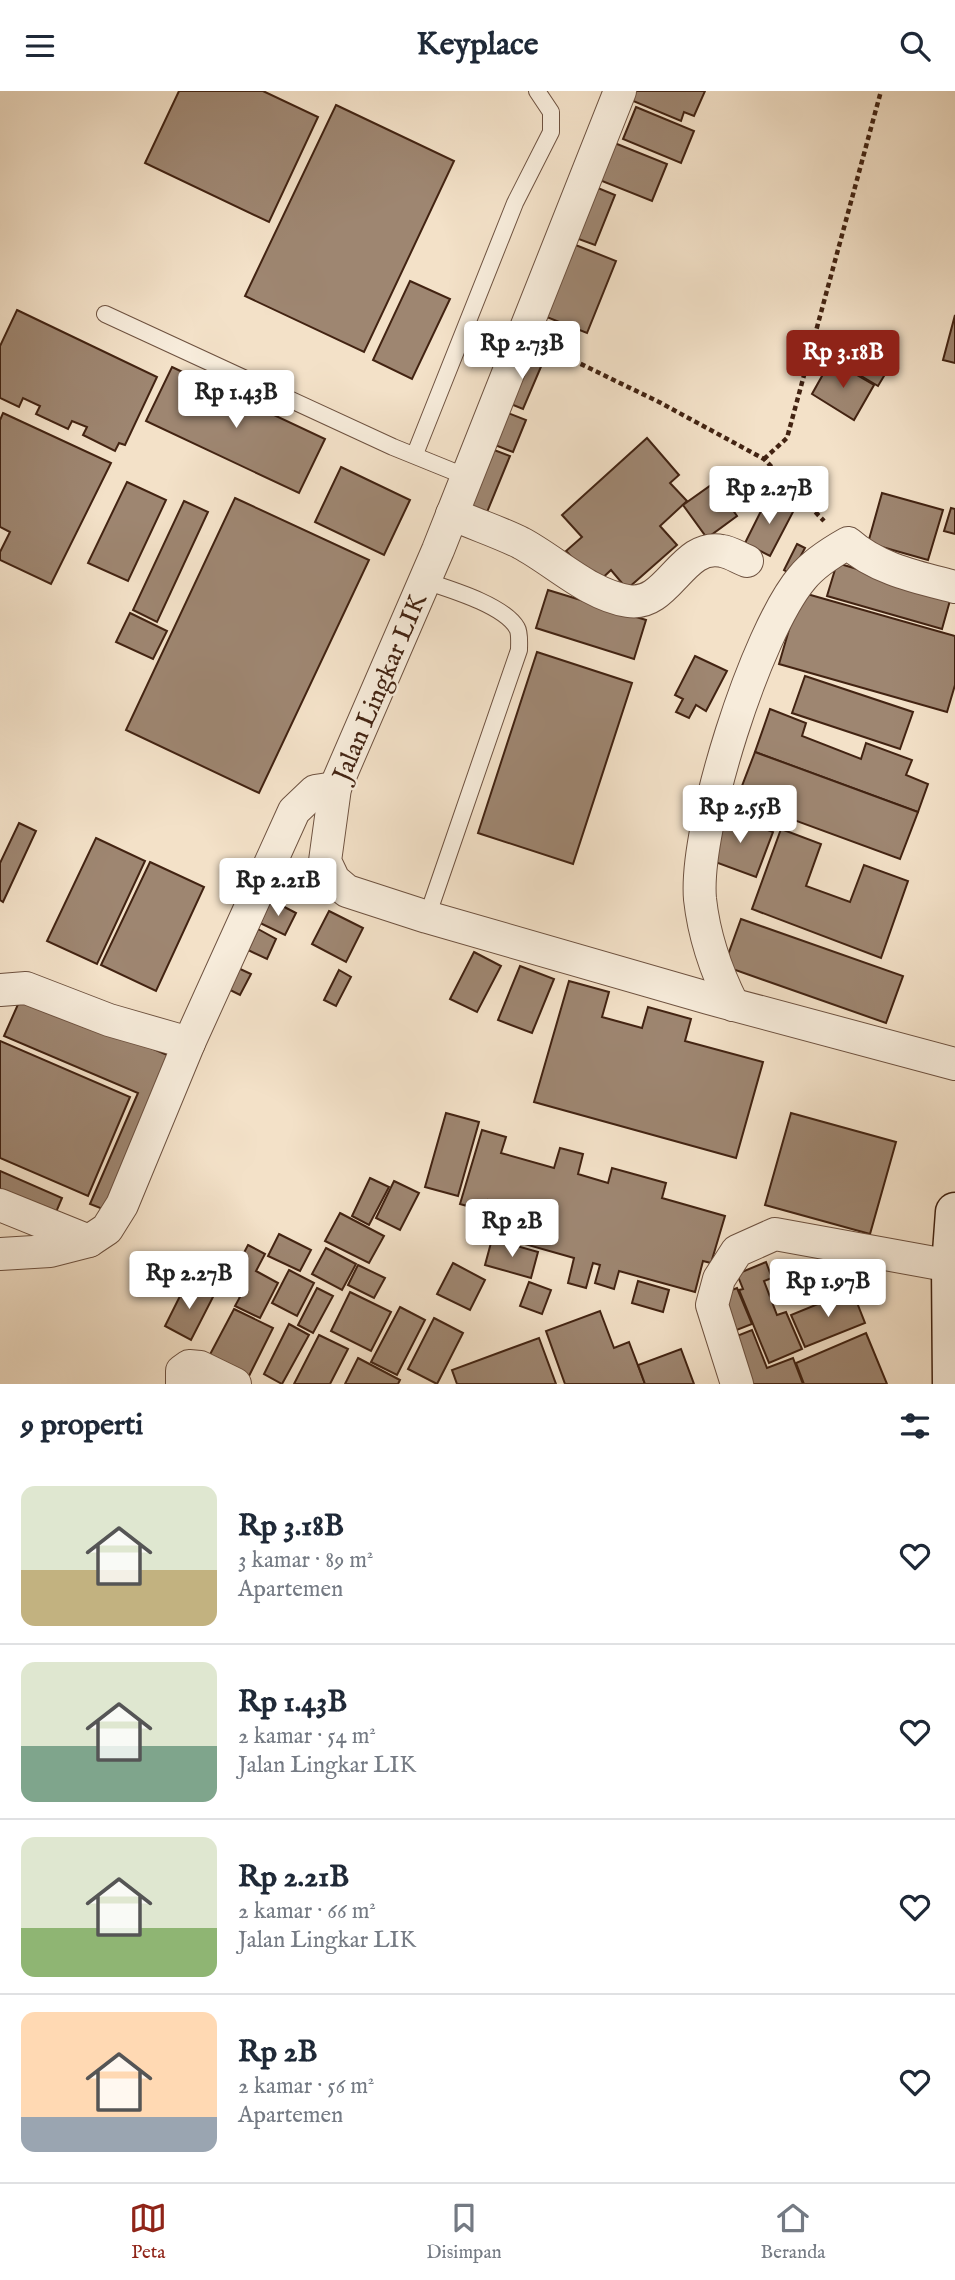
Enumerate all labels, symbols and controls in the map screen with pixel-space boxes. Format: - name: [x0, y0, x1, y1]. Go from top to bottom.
- text: Keyplace: [417, 25, 538, 66]
- icon: menu: [21, 27, 59, 65]
- icon: search: [896, 27, 934, 65]
- pin: Rp 2.73B: [450, 321, 594, 381]
- text: Rp 2.73B: [480, 329, 564, 358]
- pin: Rp 3.18B: [771, 331, 915, 390]
- text: Rp 3.18B: [802, 338, 884, 367]
- pin: Rp 1.43B: [164, 371, 308, 430]
- text: Rp 1.43B: [194, 378, 278, 407]
- pin: Rp 2.27B: [697, 467, 841, 526]
- text: Rp 2.27B: [725, 474, 813, 503]
- street label: Jalan Lingkar LIK: [325, 587, 435, 789]
- pin: Rp 2.55B: [668, 785, 812, 845]
- text: Rp 2.55B: [699, 793, 781, 822]
- pin: Rp 2.21B: [206, 859, 350, 918]
- text: Rp 2.21B: [235, 866, 321, 895]
- pin: Rp 2B: [463, 1199, 561, 1259]
- text: Rp 2B: [482, 1207, 542, 1236]
- pin: Rp 2.27B: [117, 1251, 261, 1311]
- text: Rp 2.27B: [145, 1259, 233, 1288]
- pin: Rp 1.97B: [756, 1259, 900, 1319]
- text: Rp 1.97B: [786, 1267, 870, 1296]
- text: 9 properti: [21, 1407, 143, 1445]
- icon: filters: [896, 1407, 934, 1445]
- text: Rp 3.18B: [238, 1508, 344, 1546]
- icon: home: [77, 1514, 161, 1598]
- icon: heart: [896, 1537, 934, 1575]
- text: 3 kamar · 89 m²: [238, 1546, 373, 1575]
- text: Apartemen: [238, 1575, 343, 1604]
- text: Rp 1.43B: [238, 1684, 347, 1722]
- icon: home: [77, 1690, 161, 1774]
- icon: heart: [896, 1713, 934, 1751]
- text: 2 kamar · 54 m²: [238, 1722, 376, 1751]
- text: Jalan Lingkar LIK: [238, 1751, 416, 1780]
- text: Rp 2.21B: [238, 1859, 349, 1897]
- icon: home: [77, 1865, 161, 1949]
- icon: heart: [896, 1888, 934, 1926]
- text: 2 kamar · 66 m²: [238, 1897, 376, 1926]
- text: Jalan Lingkar LIK: [238, 1926, 416, 1955]
- text: Rp 2B: [238, 2034, 317, 2072]
- icon: home: [77, 2040, 161, 2124]
- icon: heart: [896, 2063, 934, 2101]
- text: 2 kamar · 56 m²: [238, 2072, 375, 2101]
- text: Apartemen: [238, 2101, 343, 2130]
- tab: Peta: [129, 2199, 167, 2265]
- tab: Disimpan: [426, 2199, 502, 2265]
- tab: Beranda: [761, 2199, 826, 2265]

